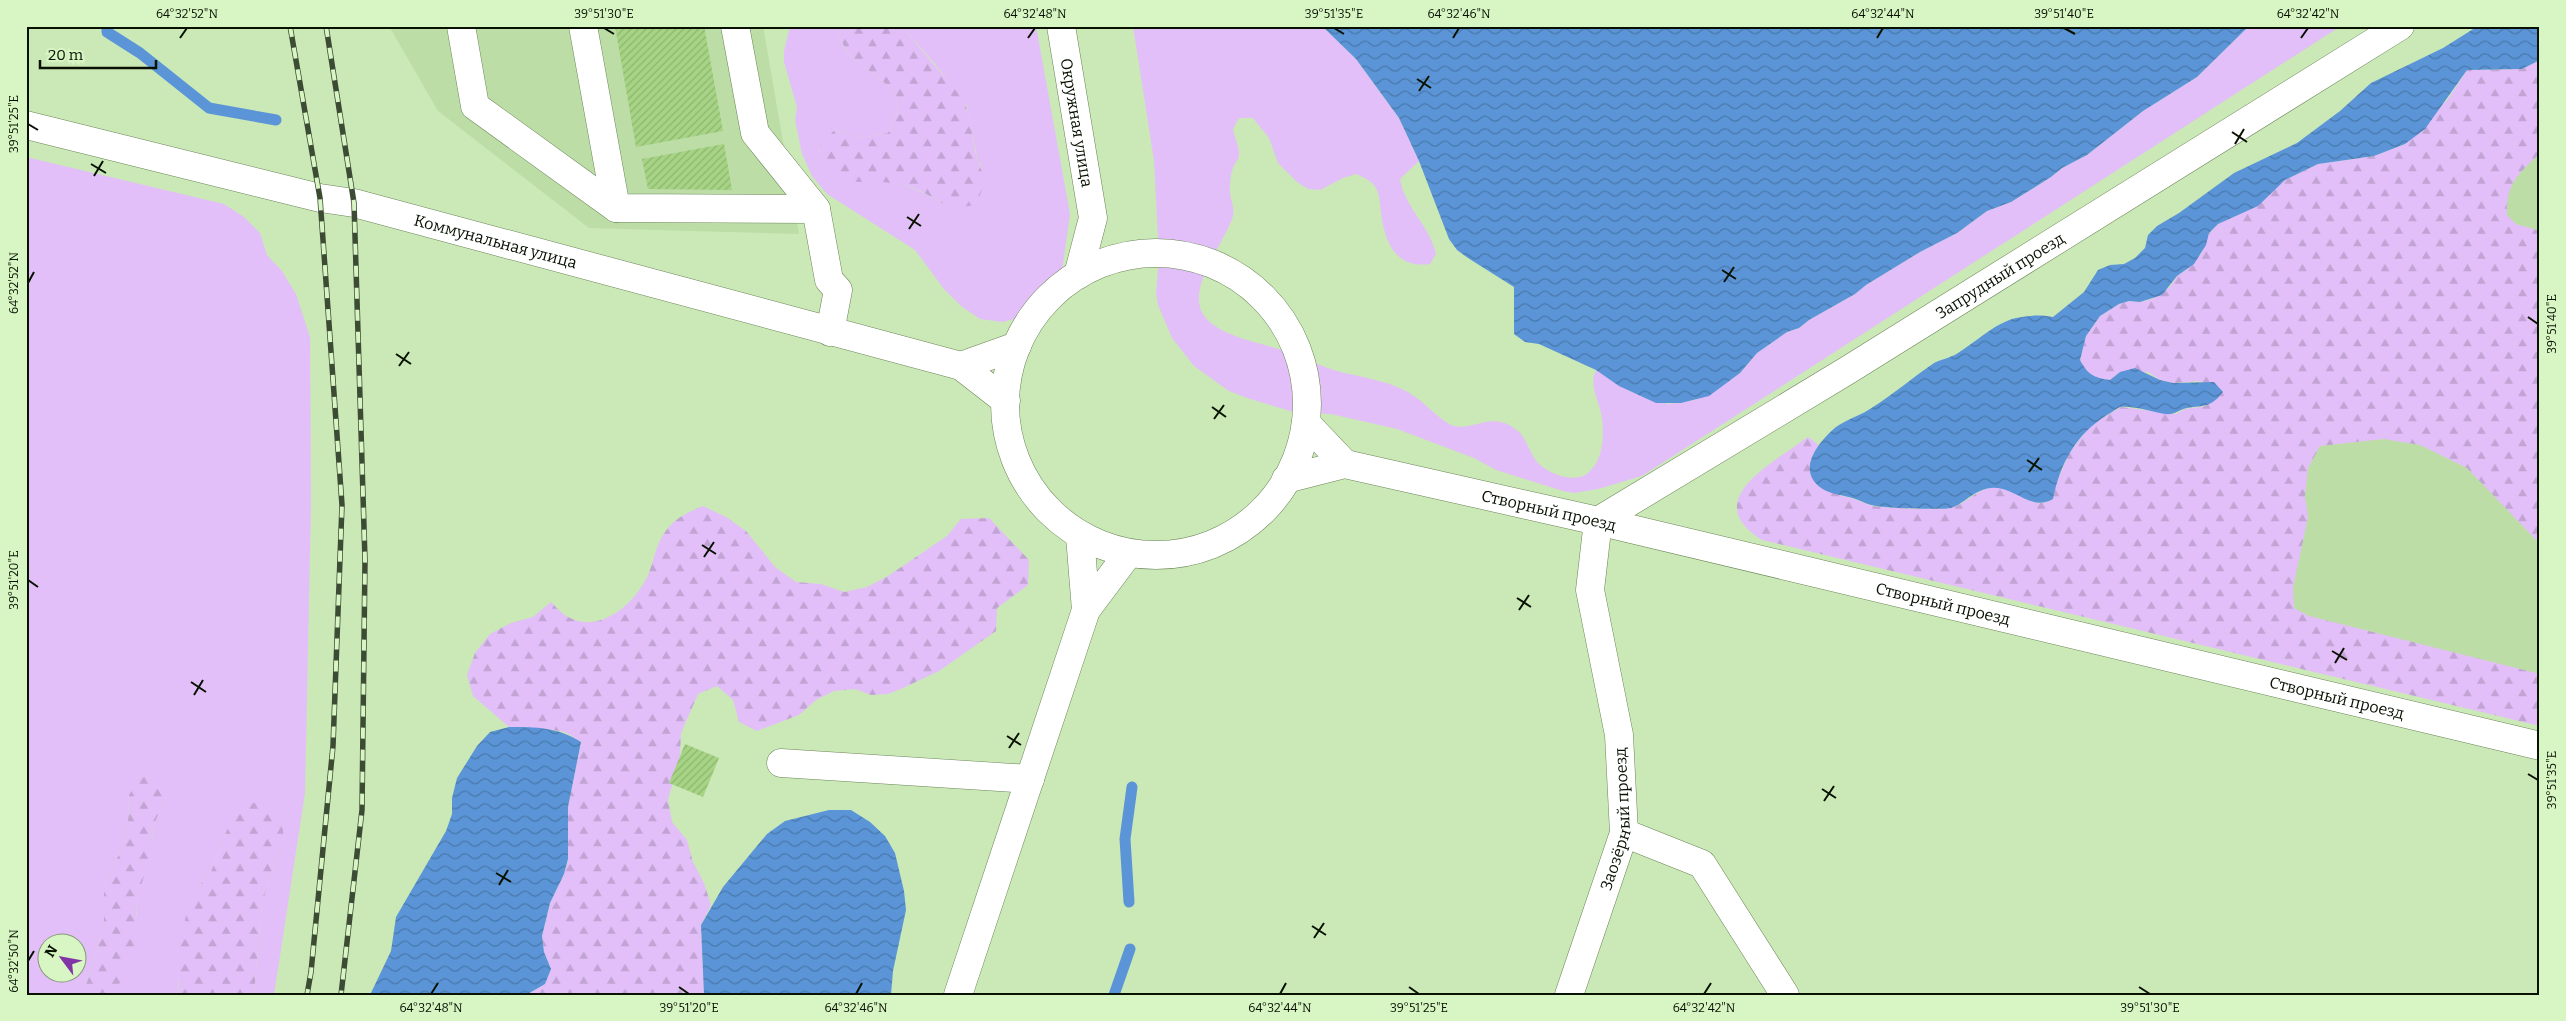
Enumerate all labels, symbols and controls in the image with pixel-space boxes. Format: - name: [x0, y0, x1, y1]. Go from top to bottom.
- text: 64°32'52"N: [156, 7, 218, 21]
- text: 39°51'30"E: [574, 7, 634, 21]
- text: 64°32'48"N: [1003, 7, 1067, 21]
- text: 39°51'35"E: [1305, 7, 1363, 21]
- text: 64°32'46"N: [1427, 7, 1491, 21]
- text: 64°32'44"N: [1851, 7, 1915, 21]
- text: 39°51'40"E: [2034, 7, 2094, 21]
- text: 64°32'42"N: [2277, 7, 2340, 21]
- scale bar: [40, 38, 156, 70]
- text: 20 m: [48, 46, 84, 64]
- street label: Окружная улица: [1057, 57, 1097, 189]
- text: 39°51'25"E: [7, 95, 21, 153]
- street label: Коммунальная улица: [412, 211, 579, 273]
- street label: Запрудный проезд: [1932, 228, 2068, 323]
- text: 64°32'52"N: [7, 252, 21, 314]
- text: 39°51'40"E: [2545, 294, 2559, 354]
- street label: Створный проезд: [1480, 486, 1619, 535]
- text: 39°51'20"E: [7, 550, 21, 610]
- street label: Створный проезд: [1874, 579, 2012, 629]
- street label: Створный проезд: [2268, 673, 2406, 723]
- street label: Заозёрный проезд: [1596, 747, 1635, 893]
- text: 39°51'35"E: [2545, 751, 2559, 809]
- text: 64°32'50"N: [7, 929, 21, 993]
- north arrow: [38, 934, 88, 984]
- text: N: [41, 942, 62, 960]
- text: 64°32'48"N: [399, 1001, 463, 1015]
- text: 39°51'20"E: [659, 1001, 719, 1015]
- text: 64°32'46"N: [824, 1001, 888, 1015]
- text: 64°32'44"N: [1248, 1001, 1312, 1015]
- text: 39°51'25"E: [1390, 1001, 1448, 1015]
- text: 64°32'42"N: [1673, 1001, 1736, 1015]
- text: 39°51'30"E: [2120, 1001, 2180, 1015]

